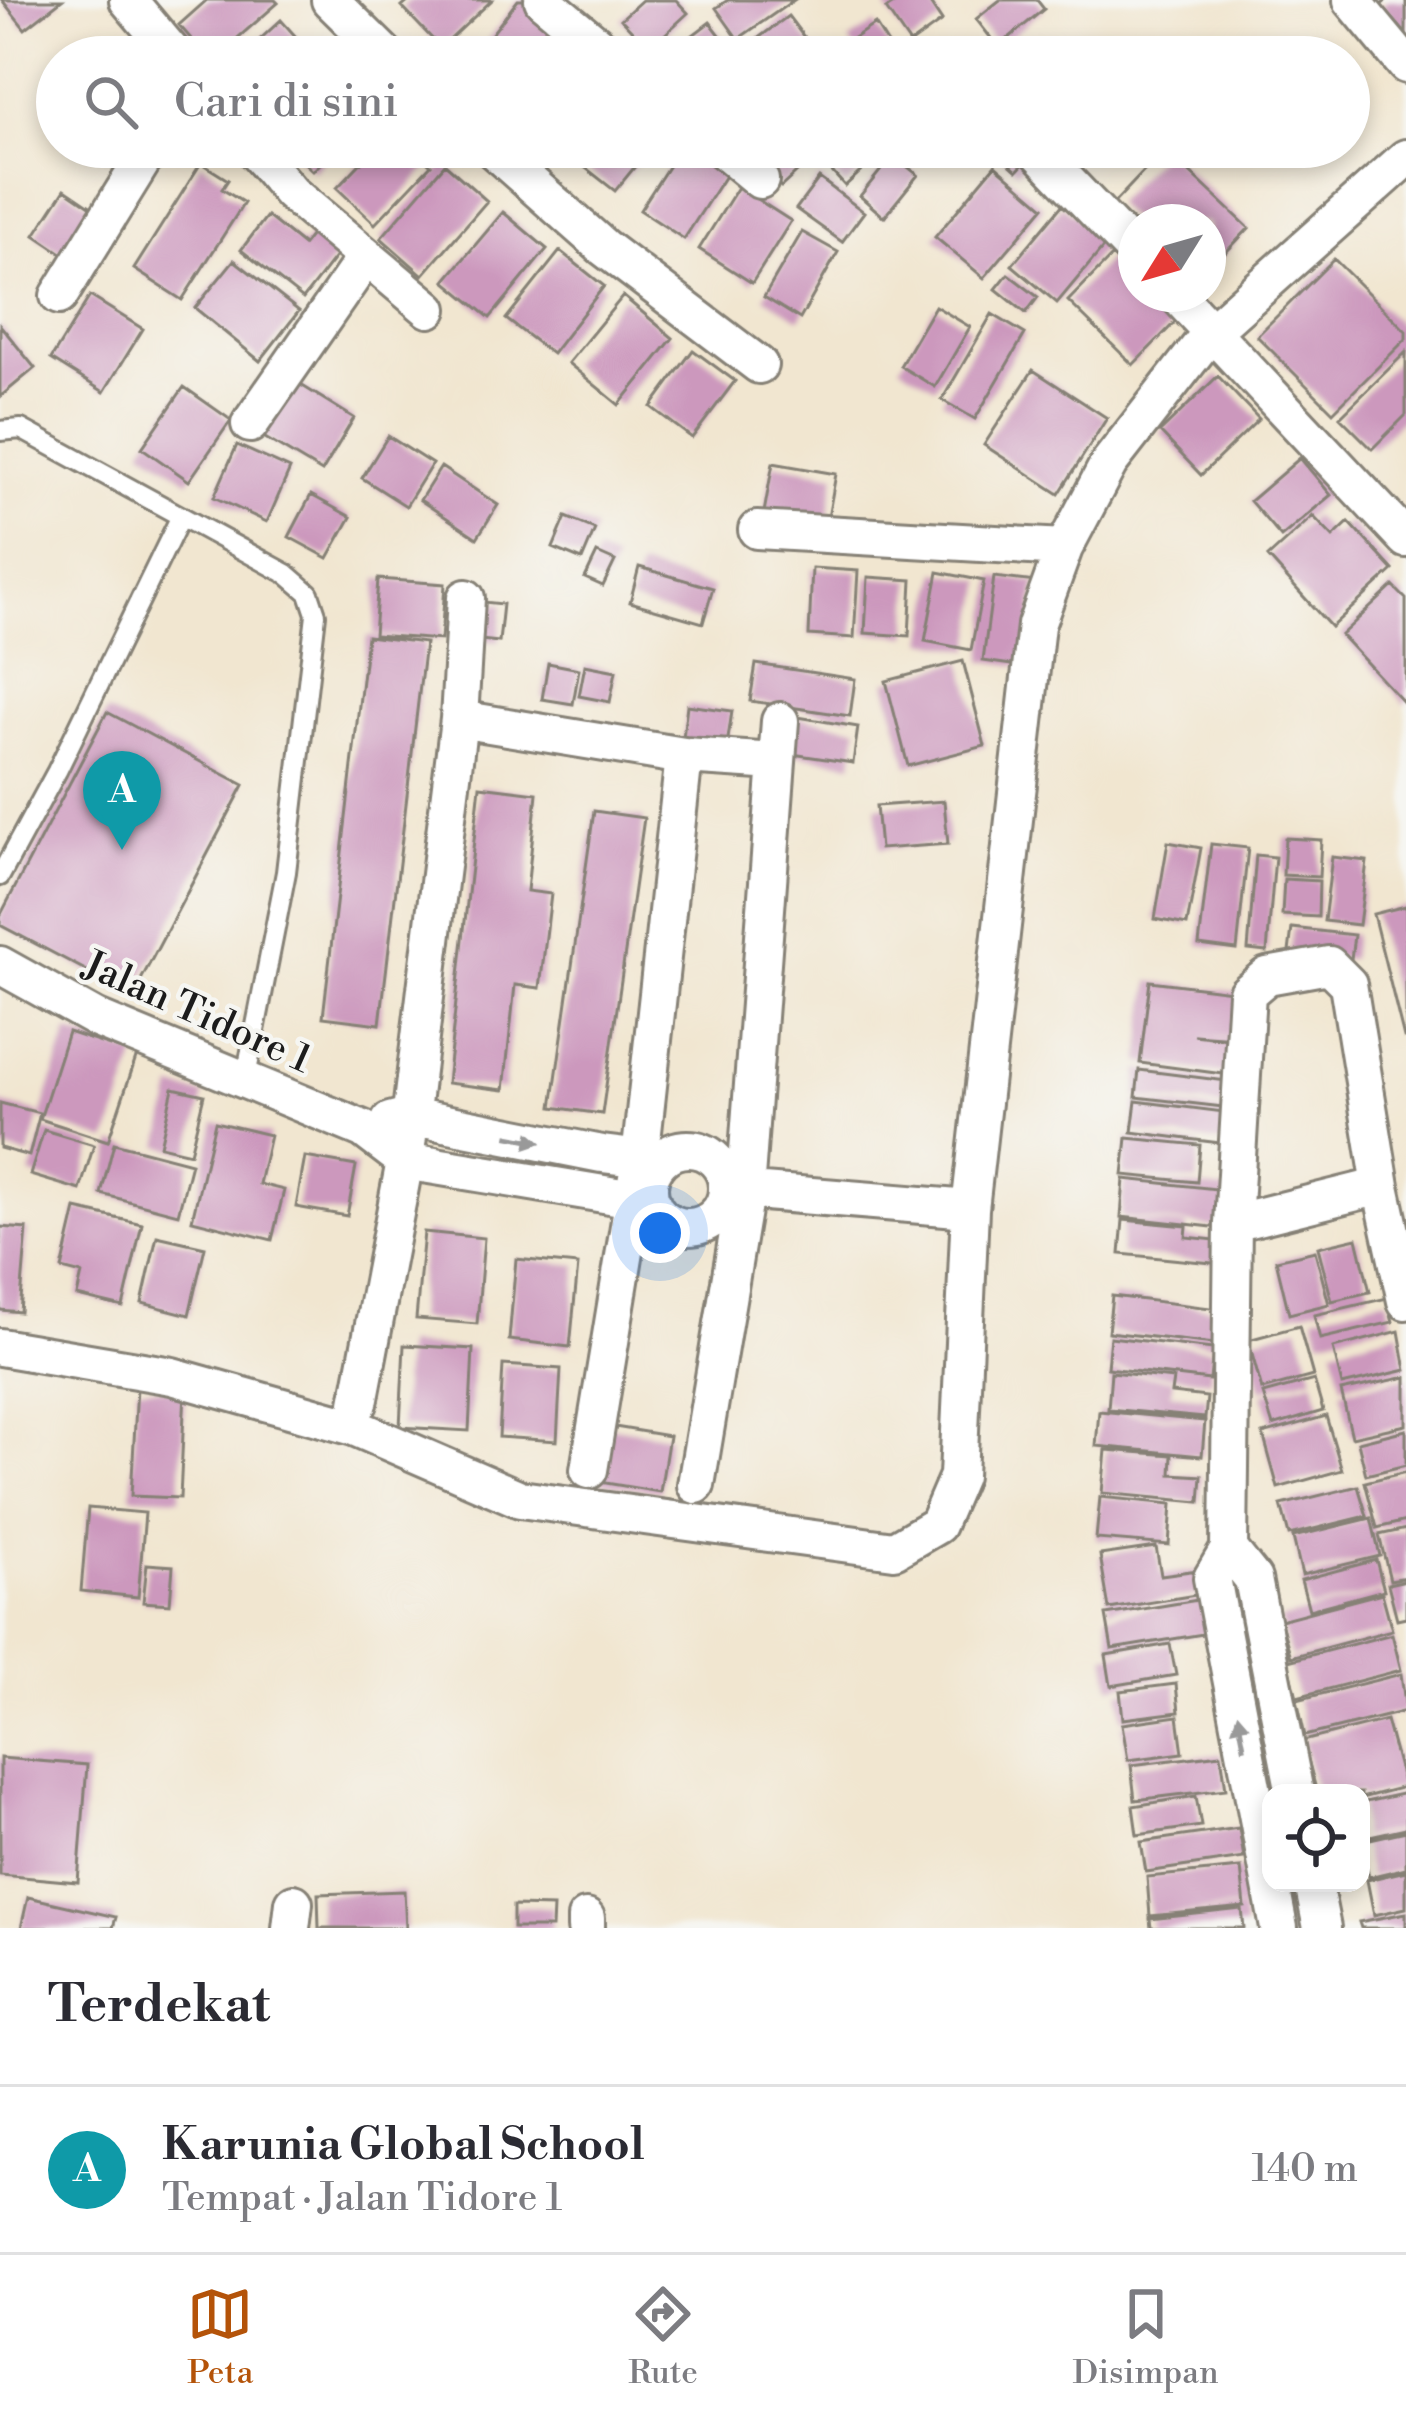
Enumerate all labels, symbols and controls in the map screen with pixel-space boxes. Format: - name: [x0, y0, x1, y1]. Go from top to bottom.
- search box: [36, 36, 1370, 168]
- icon: search: [78, 69, 144, 135]
- text: Cari di sini: [174, 74, 398, 131]
- north arrow: [1118, 204, 1226, 312]
- pin: A: [83, 751, 161, 850]
- street label: Jalan Tidore 1: [74, 940, 319, 1085]
- one-way arrow: [506, 1130, 544, 1149]
- your location: [630, 1203, 690, 1263]
- one-way arrow: [1231, 1711, 1250, 1749]
- map controls: [1262, 1784, 1370, 1892]
- button: locate: [1262, 1784, 1370, 1892]
- text: Terdekat: [48, 1974, 270, 2038]
- text: Karunia Global School: [162, 2117, 645, 2174]
- text: A: [73, 2145, 101, 2194]
- text: 140 m: [1251, 2145, 1358, 2194]
- text: Tempat · Jalan Tidore 1: [162, 2174, 562, 2223]
- tab: Peta: [187, 2281, 253, 2394]
- tab: Rute: [628, 2281, 698, 2394]
- tab: Disimpan: [1073, 2281, 1219, 2394]

